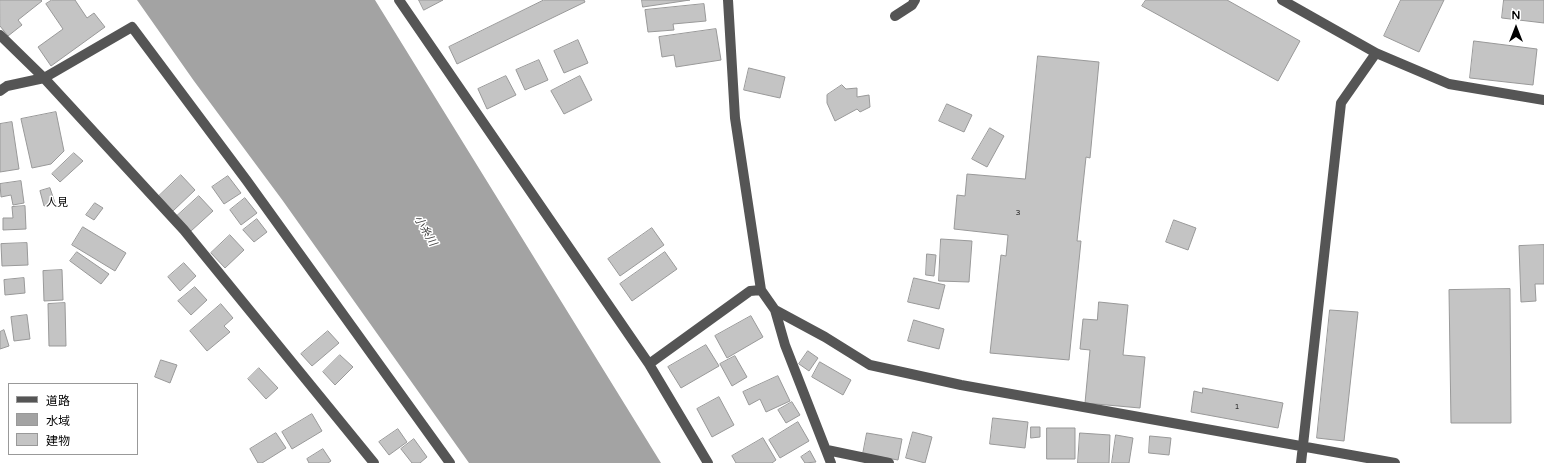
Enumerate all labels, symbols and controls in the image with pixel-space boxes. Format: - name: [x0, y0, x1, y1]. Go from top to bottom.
- north arrow: [1496, 8, 1536, 48]
- text: N: [1512, 9, 1520, 22]
- district label: 人見: [46, 196, 68, 210]
- house number: 3: [1015, 208, 1021, 218]
- water label: 小糸川: [411, 213, 439, 249]
- legend: [8, 383, 138, 455]
- text: 道路: [46, 394, 70, 408]
- house number: 1: [1234, 402, 1240, 412]
- text: 水域: [46, 414, 70, 428]
- text: 建物: [46, 434, 70, 448]

